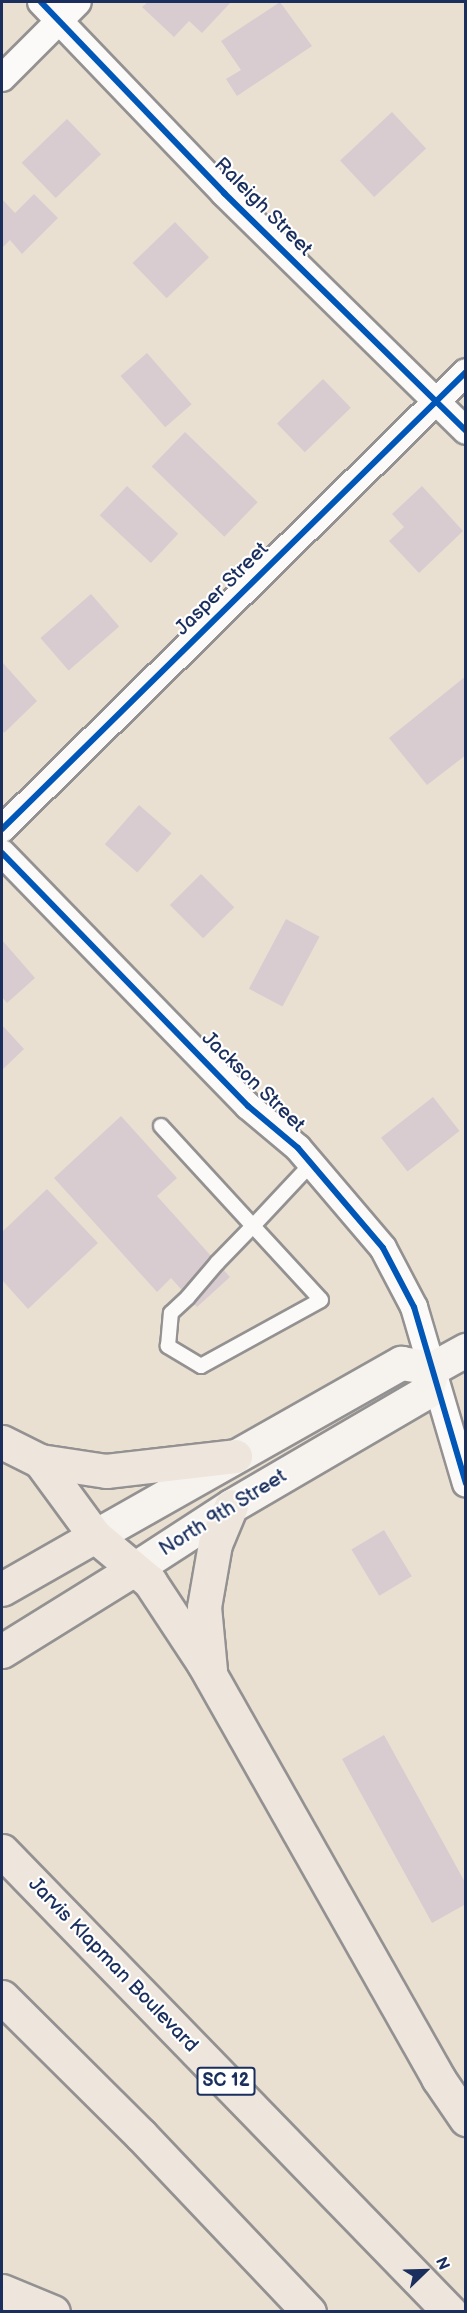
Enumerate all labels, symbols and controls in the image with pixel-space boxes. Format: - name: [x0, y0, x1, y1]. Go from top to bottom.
- street label: Raleigh Street: [209, 153, 317, 261]
- street label: Jasper Street: [170, 537, 274, 641]
- street label: Jackson Street: [196, 1027, 310, 1137]
- street label: North 9th Street: [155, 1464, 291, 1562]
- street label: Jarvis Klapman Boulevard: [23, 1873, 203, 2057]
- road number: SC 12: [196, 2066, 256, 2096]
- north arrow: [395, 2241, 455, 2301]
- text: N: [431, 2255, 453, 2273]

